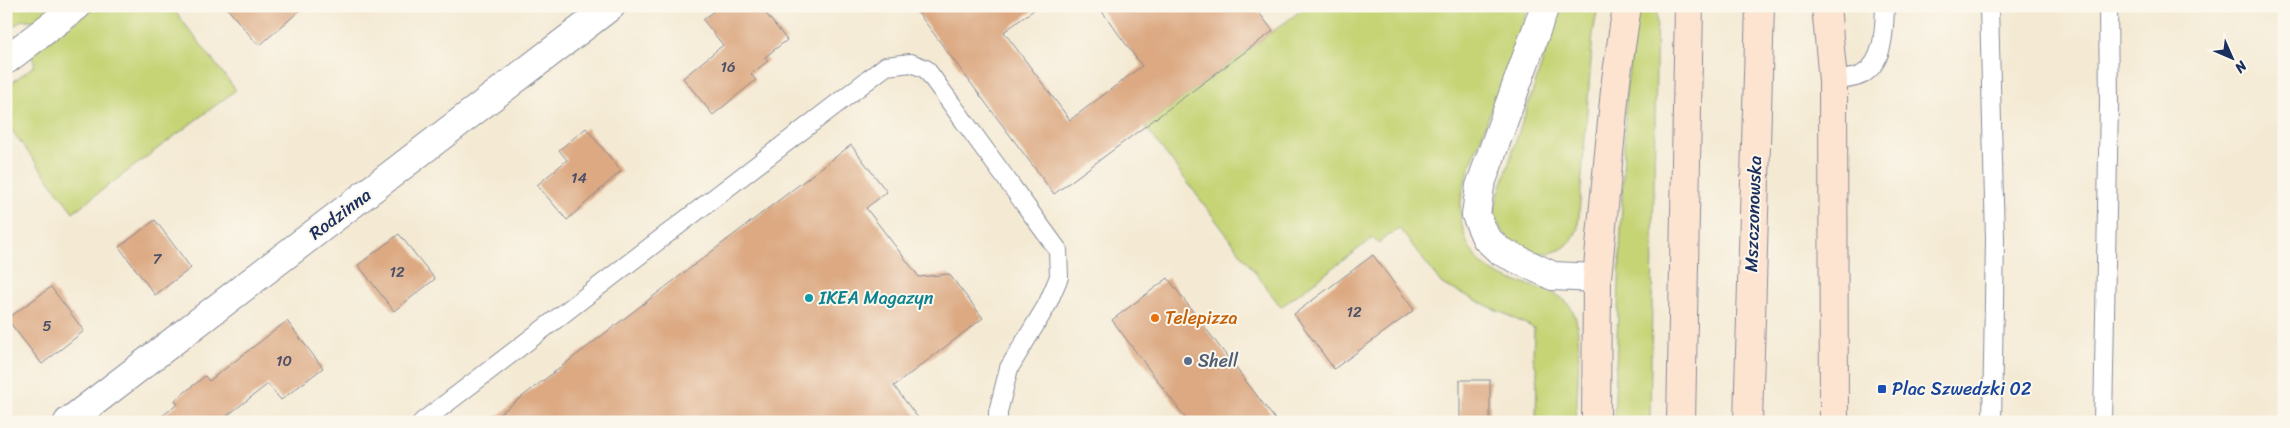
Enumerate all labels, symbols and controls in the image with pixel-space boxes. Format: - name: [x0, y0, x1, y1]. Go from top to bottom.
- north arrow: [2208, 32, 2258, 82]
- house number: 16: [721, 54, 735, 80]
- text: N: [2228, 54, 2254, 79]
- street label: Mszczonowska: [1735, 155, 1771, 273]
- house number: 14: [571, 165, 587, 191]
- street label: Rodzinna: [302, 180, 378, 248]
- house number: 7: [153, 246, 163, 272]
- house number: 12: [389, 259, 405, 285]
- place label: IKEA Magazyn: [818, 282, 934, 314]
- marker: IKEA Magazyn: [803, 292, 815, 304]
- house number: 12: [1346, 299, 1362, 325]
- place label: Telepizza: [1165, 302, 1238, 334]
- marker: Telepizza: [1149, 312, 1161, 324]
- house number: 5: [42, 313, 52, 339]
- place label: Shell: [1198, 345, 1239, 377]
- house number: 10: [276, 348, 292, 374]
- marker: Shell: [1182, 355, 1194, 367]
- place label: Plac Szwedzki 02: [1892, 373, 2031, 405]
- marker: Plac Szwedzki 02: [1876, 383, 1888, 395]

